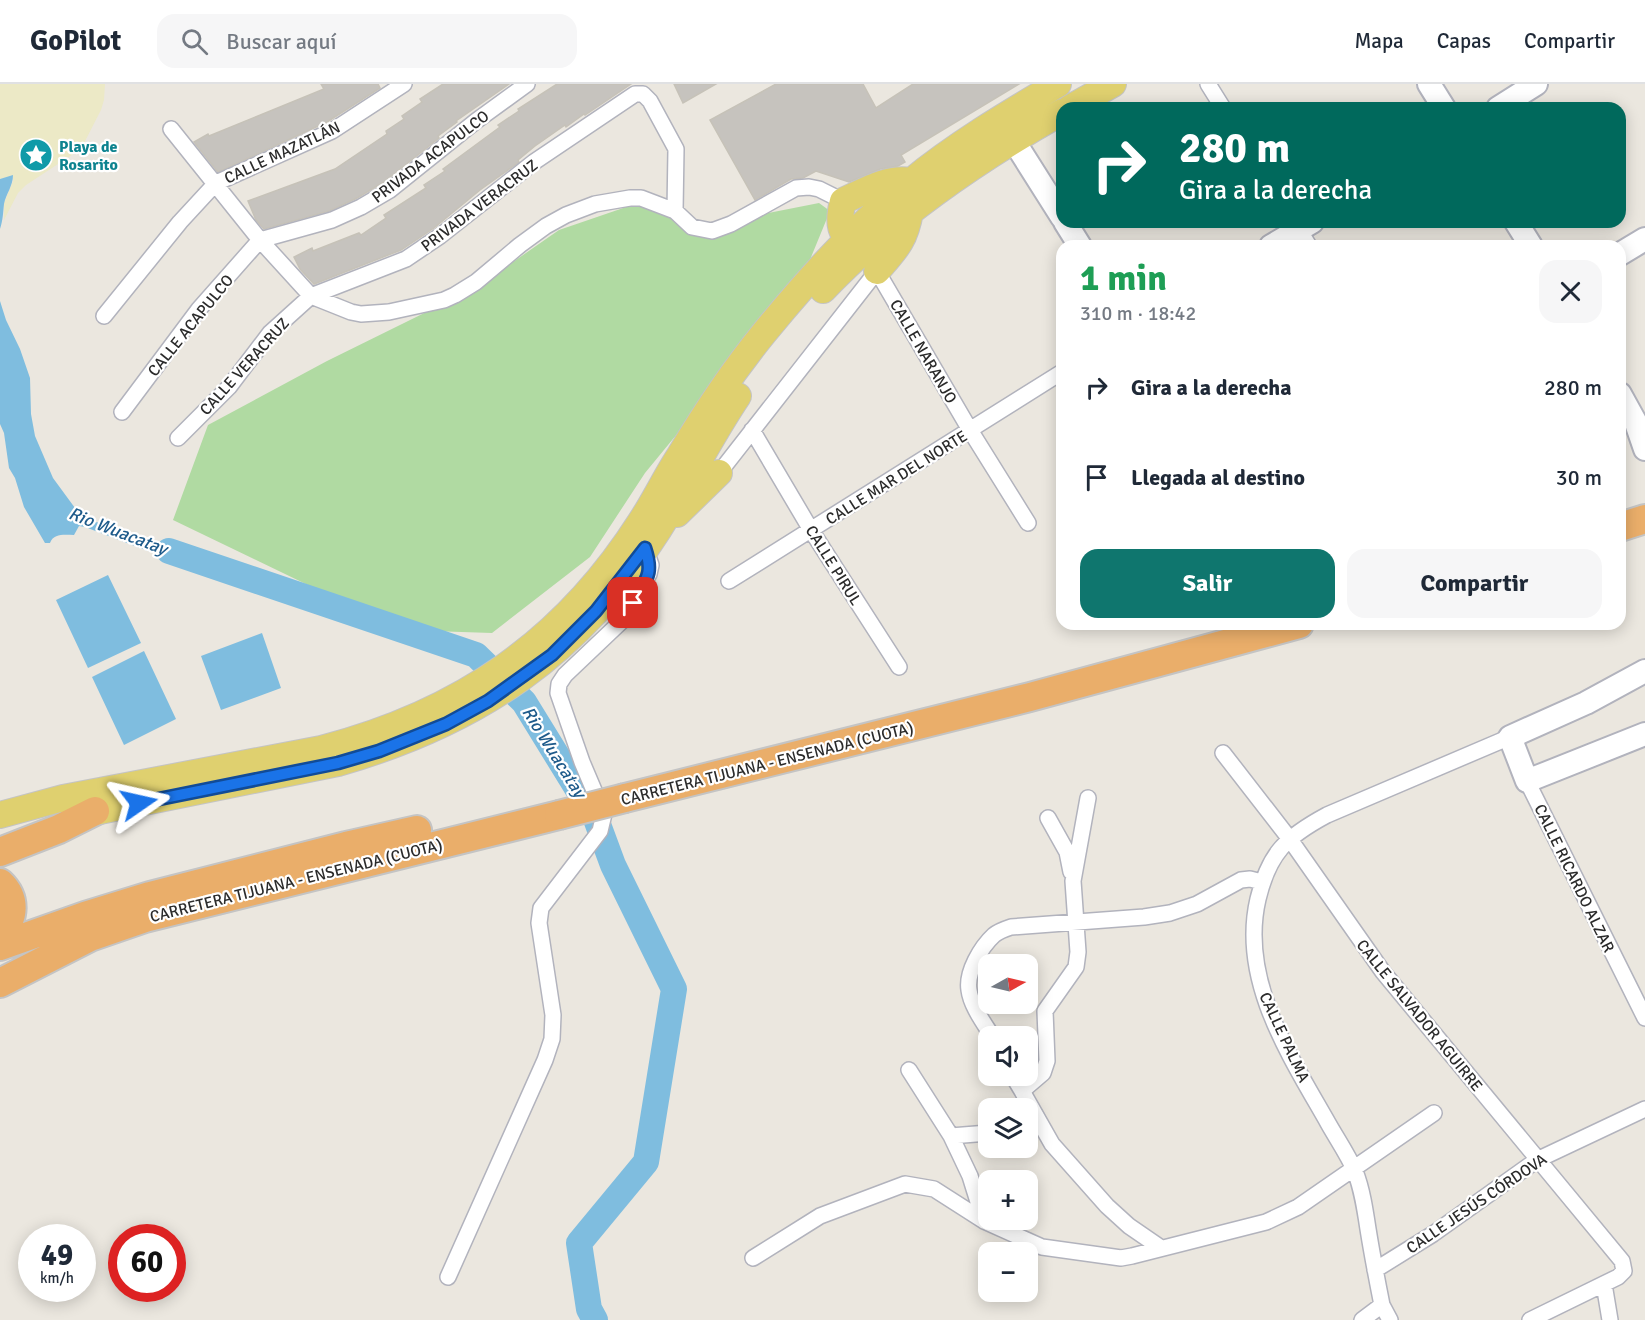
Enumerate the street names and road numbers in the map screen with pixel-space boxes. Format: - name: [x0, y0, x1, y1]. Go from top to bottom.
- street label: PRIVADA ACAPULCO: [368, 106, 493, 207]
- street label: CALLE MAZATLÁN: [221, 117, 344, 189]
- street label: PRIVADA VERACRUZ: [417, 155, 542, 256]
- street label: CALLE ACAPULCO: [144, 271, 238, 381]
- street label: CALLE NARANJO: [885, 296, 961, 407]
- street label: CALLE VERACRUZ: [196, 314, 294, 420]
- street label: CALLE MAR DEL NORTE: [822, 426, 971, 530]
- street label: CALLE PIRUL: [801, 522, 866, 609]
- street label: CARRETERA TIJUANA - ENSENADA (CUOTA): [619, 718, 916, 810]
- street label: CALLE RICARDO ALZAR: [1529, 801, 1619, 956]
- street label: CARRETERA TIJUANA - ENSENADA (CUOTA): [148, 835, 445, 927]
- street label: CALLE SALVADOR AGUIRRE: [1352, 936, 1487, 1096]
- street label: CALLE PALMA: [1254, 989, 1314, 1086]
- street label: CALLE JESÚS CÓRDOVA: [1403, 1149, 1551, 1258]

